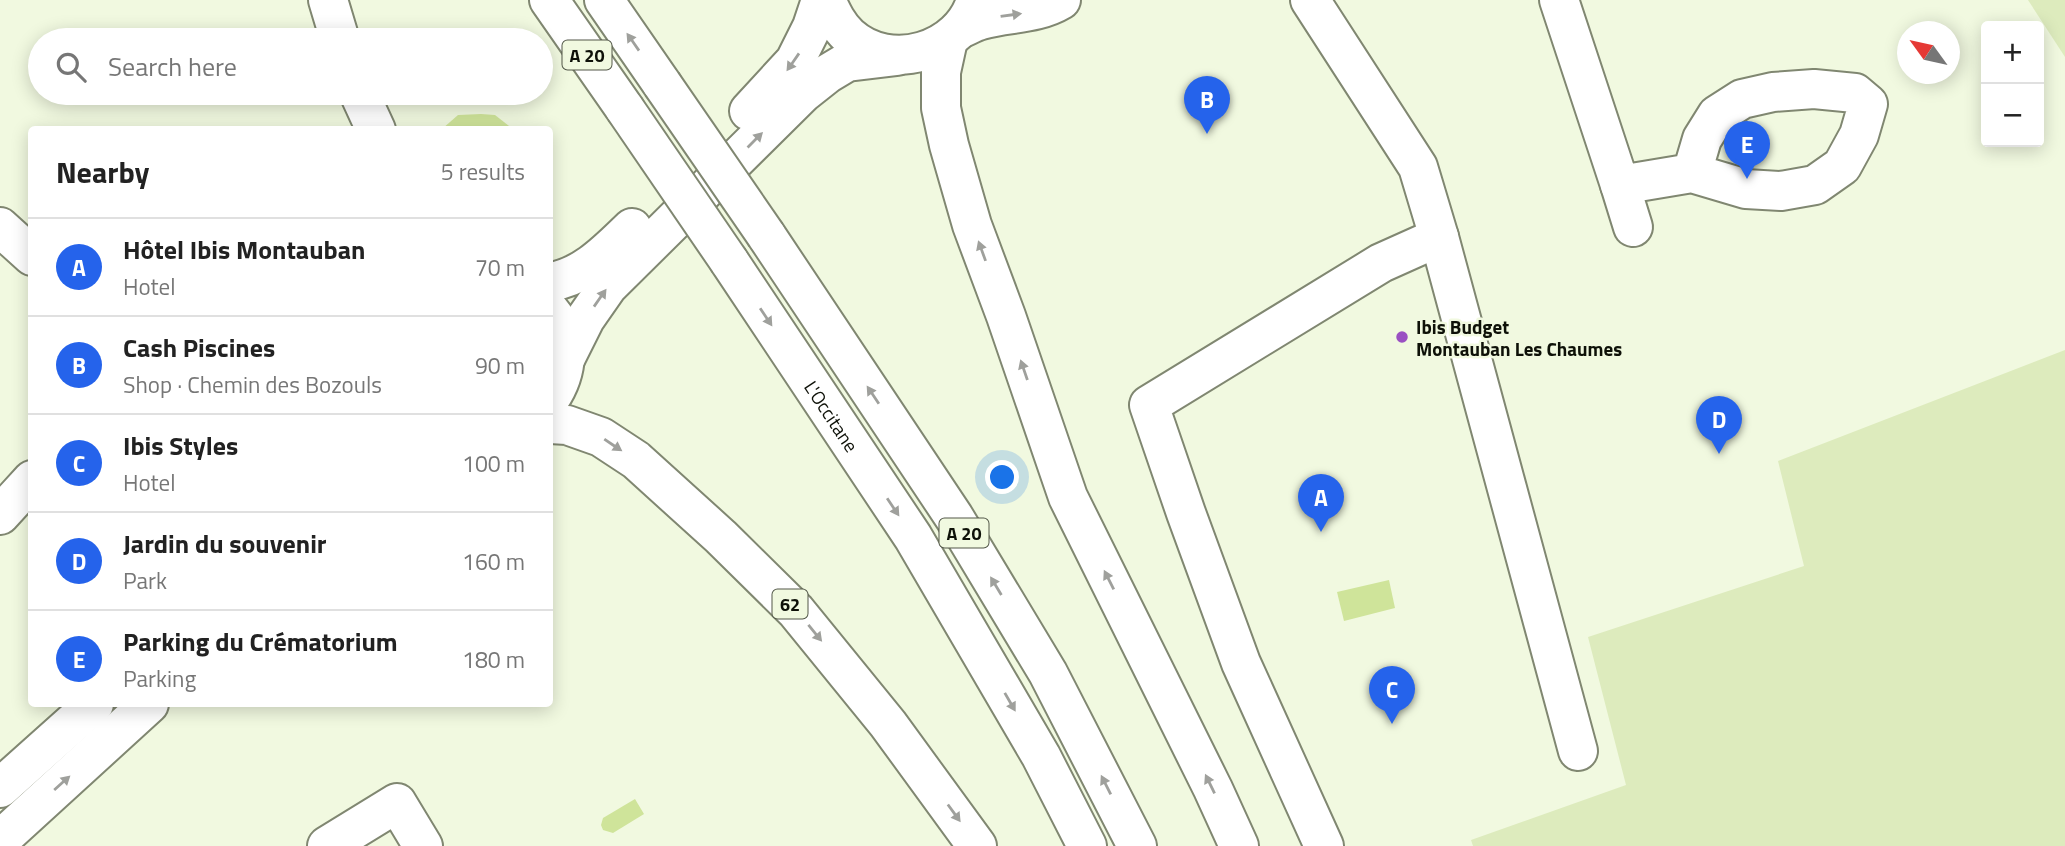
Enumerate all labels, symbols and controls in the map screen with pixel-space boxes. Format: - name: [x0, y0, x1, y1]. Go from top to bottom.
- one-way arrow: [1000, 9, 1022, 20]
- north arrow: [1897, 21, 1960, 84]
- map controls: [1981, 21, 2044, 147]
- button: +: [1981, 21, 2044, 84]
- search box: [28, 28, 553, 105]
- one-way arrow: [626, 33, 640, 51]
- road number: A 20: [562, 40, 612, 70]
- text: Search here: [108, 47, 237, 86]
- icon: search: [52, 48, 90, 86]
- one-way arrow: [786, 53, 800, 71]
- pin: B: [1184, 76, 1230, 134]
- button: −: [1981, 84, 2044, 147]
- pin: E: [1724, 121, 1770, 179]
- one-way arrow: [747, 132, 764, 149]
- text: Nearby: [56, 149, 149, 195]
- text: 5 results: [441, 154, 525, 189]
- text: Hôtel Ibis Montauban: [123, 230, 365, 269]
- one-way arrow: [976, 241, 987, 262]
- text: A: [72, 250, 86, 285]
- text: 70 m: [475, 250, 525, 285]
- text: Hotel: [123, 269, 175, 304]
- one-way arrow: [593, 289, 607, 307]
- one-way arrow: [760, 308, 773, 327]
- place label: Ibis Budget Montauban Les Chaumes: [1416, 312, 1622, 363]
- text: Cash Piscines: [123, 328, 275, 367]
- marker: Ibis Budget Montauban Les Chaumes: [1394, 329, 1410, 345]
- text: B: [72, 348, 86, 383]
- text: 90 m: [475, 348, 525, 383]
- one-way arrow: [1018, 359, 1029, 380]
- text: Shop · Chemin des Bozouls: [123, 367, 382, 402]
- street label: L'Occitane: [798, 374, 867, 457]
- one-way arrow: [866, 386, 880, 404]
- pin: D: [1696, 396, 1742, 454]
- text: Ibis Styles: [123, 426, 238, 465]
- one-way arrow: [603, 439, 623, 452]
- text: C: [73, 446, 85, 481]
- text: 100 m: [462, 446, 525, 481]
- your location: [985, 460, 1019, 494]
- text: Hotel: [123, 465, 175, 500]
- pin: A: [1298, 474, 1344, 532]
- one-way arrow: [886, 497, 899, 517]
- road number: A 20: [940, 518, 988, 548]
- text: Jardin du souvenir: [123, 524, 327, 563]
- text: D: [72, 544, 86, 579]
- text: 160 m: [462, 544, 525, 579]
- text: Park: [123, 563, 167, 598]
- one-way arrow: [1103, 570, 1114, 590]
- one-way arrow: [989, 577, 1002, 596]
- road number: 62: [772, 590, 808, 618]
- text: Parking du Crématorium: [123, 622, 398, 661]
- one-way arrow: [807, 625, 822, 642]
- text: E: [73, 642, 85, 677]
- text: 180 m: [462, 642, 525, 677]
- text: Parking: [123, 661, 196, 696]
- pin: C: [1369, 666, 1415, 724]
- one-way arrow: [1003, 692, 1016, 711]
- one-way arrow: [1204, 774, 1216, 794]
- one-way arrow: [53, 775, 71, 791]
- one-way arrow: [1100, 775, 1112, 795]
- one-way arrow: [946, 804, 961, 822]

